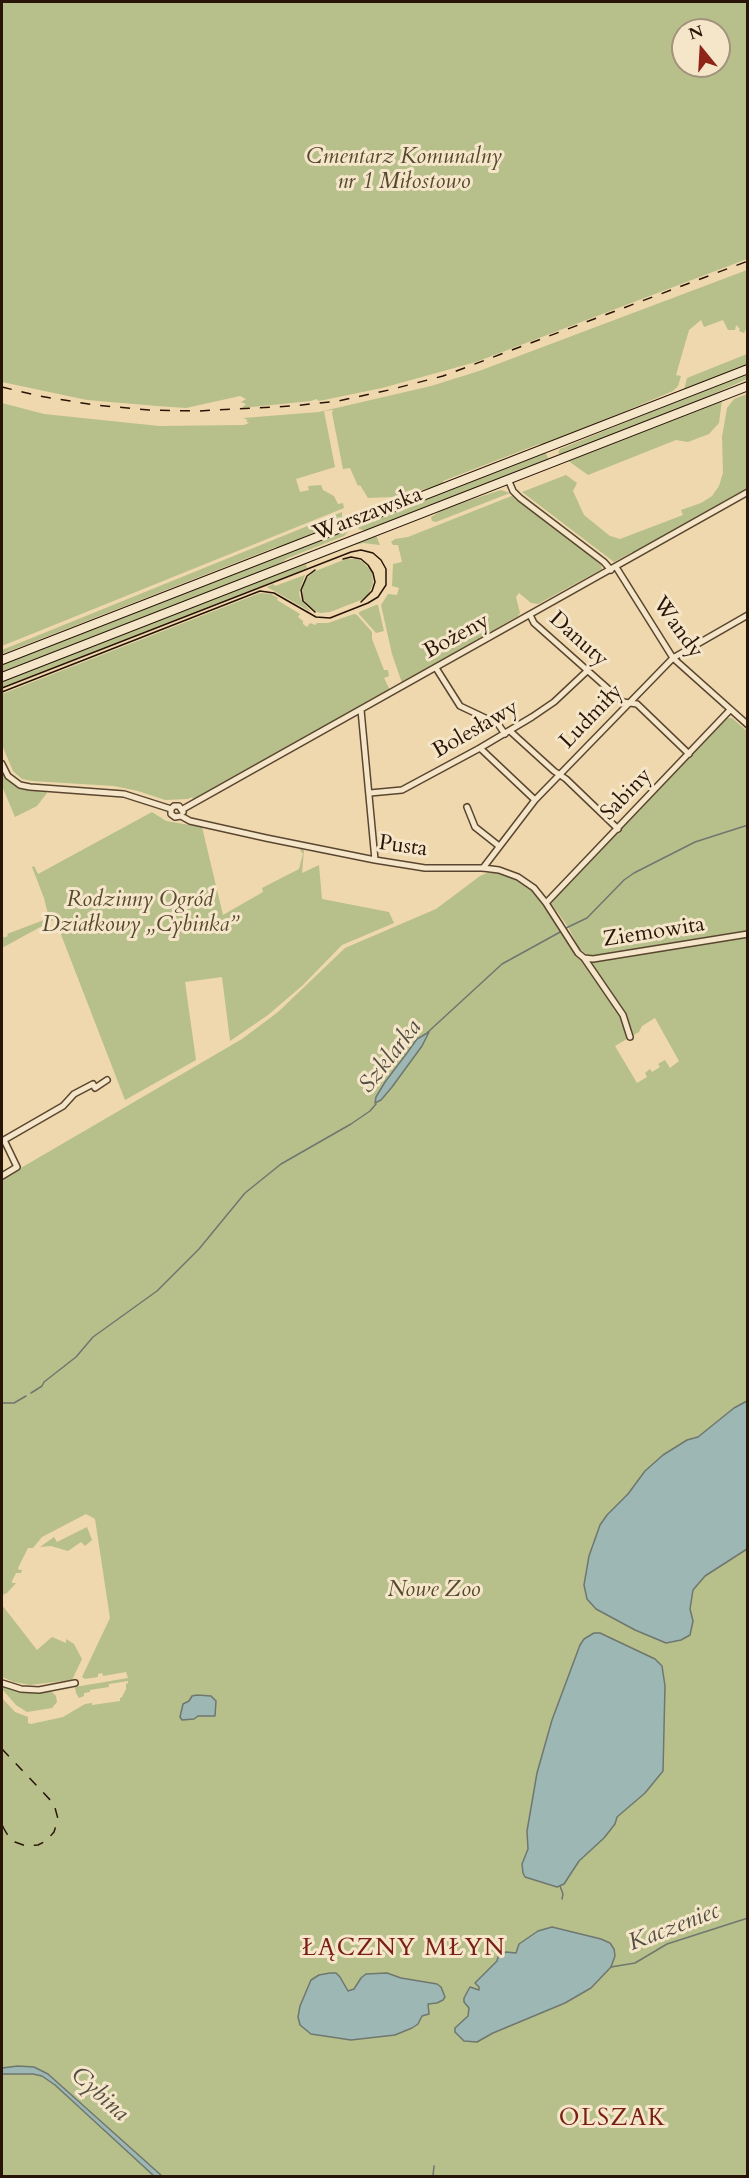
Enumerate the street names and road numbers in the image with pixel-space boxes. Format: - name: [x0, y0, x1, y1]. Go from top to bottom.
- street label: Warszawska: [310, 482, 426, 548]
- street label: Wandy: [646, 592, 708, 664]
- street label: Danuty: [543, 607, 613, 673]
- street label: Bożeny: [420, 608, 494, 666]
- street label: Ludmiły: [555, 679, 629, 755]
- street label: Bolesławy: [428, 695, 524, 765]
- street label: Sabiny: [596, 763, 658, 827]
- street label: Pusta: [377, 831, 429, 863]
- street label: Ziemowita: [601, 912, 707, 954]

